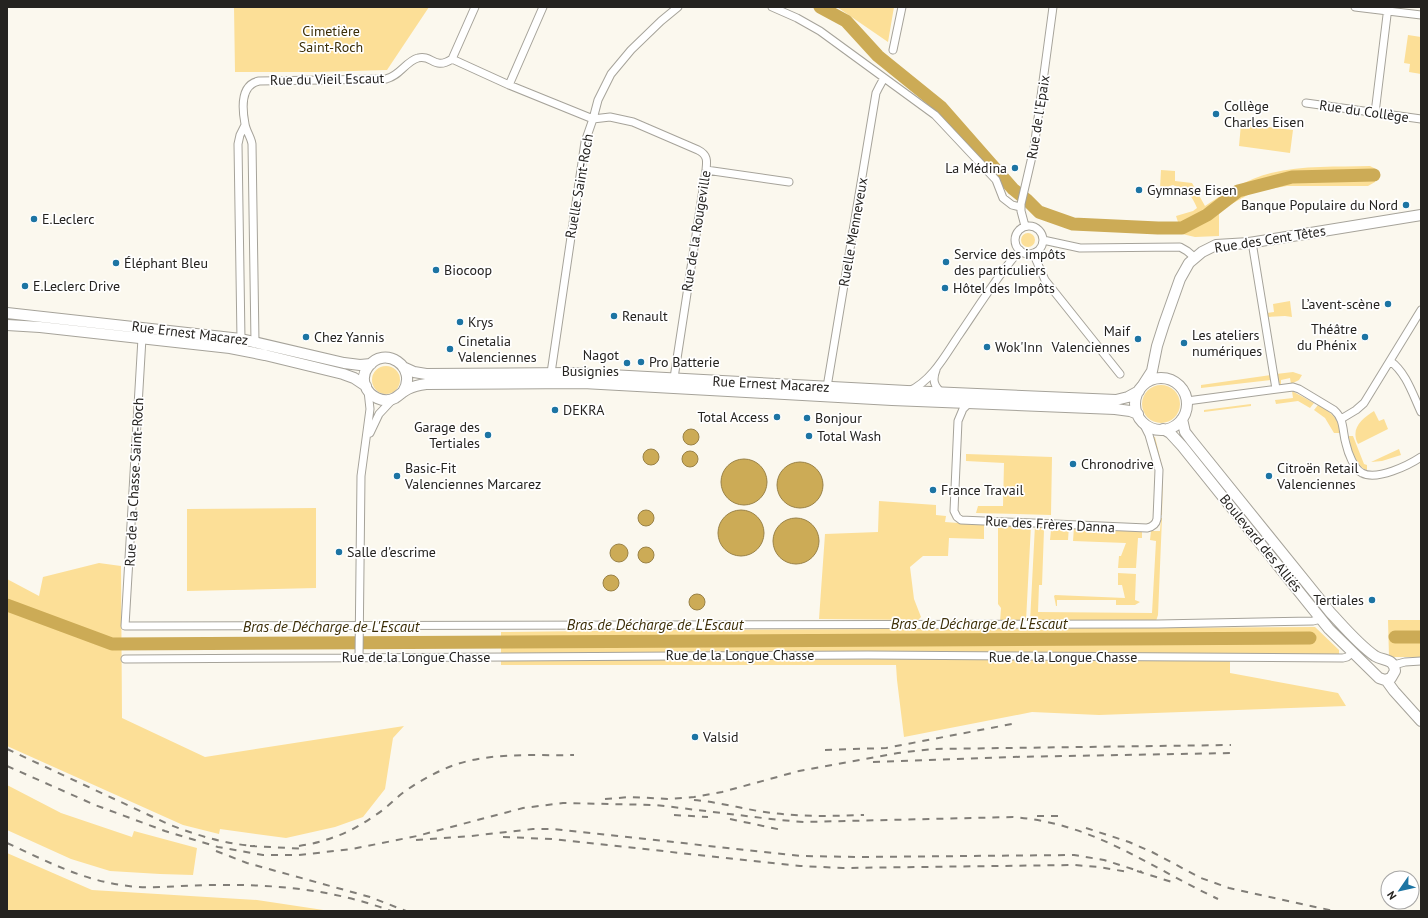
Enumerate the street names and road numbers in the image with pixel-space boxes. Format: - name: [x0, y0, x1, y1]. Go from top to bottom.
- street label: Rue du Vieil Escaut: [270, 69, 385, 89]
- street label: Rue de l'Epaix: [1022, 74, 1054, 160]
- street label: Rue du Collège: [1318, 96, 1410, 126]
- street label: Ruelle Saint-Roch: [561, 132, 597, 240]
- street label: Rue de la Rougeville: [678, 169, 714, 293]
- street label: Ruelle Menneveux: [835, 176, 871, 288]
- street label: Rue des Cent Têtes: [1213, 221, 1327, 257]
- street label: Rue Ernest Macarez: [131, 317, 249, 349]
- street label: Rue Ernest Macarez: [712, 372, 830, 396]
- street label: Rue de la Chasse Saint-Roch: [121, 397, 147, 567]
- street label: Boulevard des Alliés: [1216, 490, 1306, 596]
- street label: Rue des Frères Danna: [985, 512, 1115, 536]
- street label: Rue de la Longue Chasse: [666, 646, 814, 664]
- street label: Rue de la Longue Chasse: [342, 648, 490, 666]
- street label: Rue de la Longue Chasse: [989, 648, 1137, 666]

